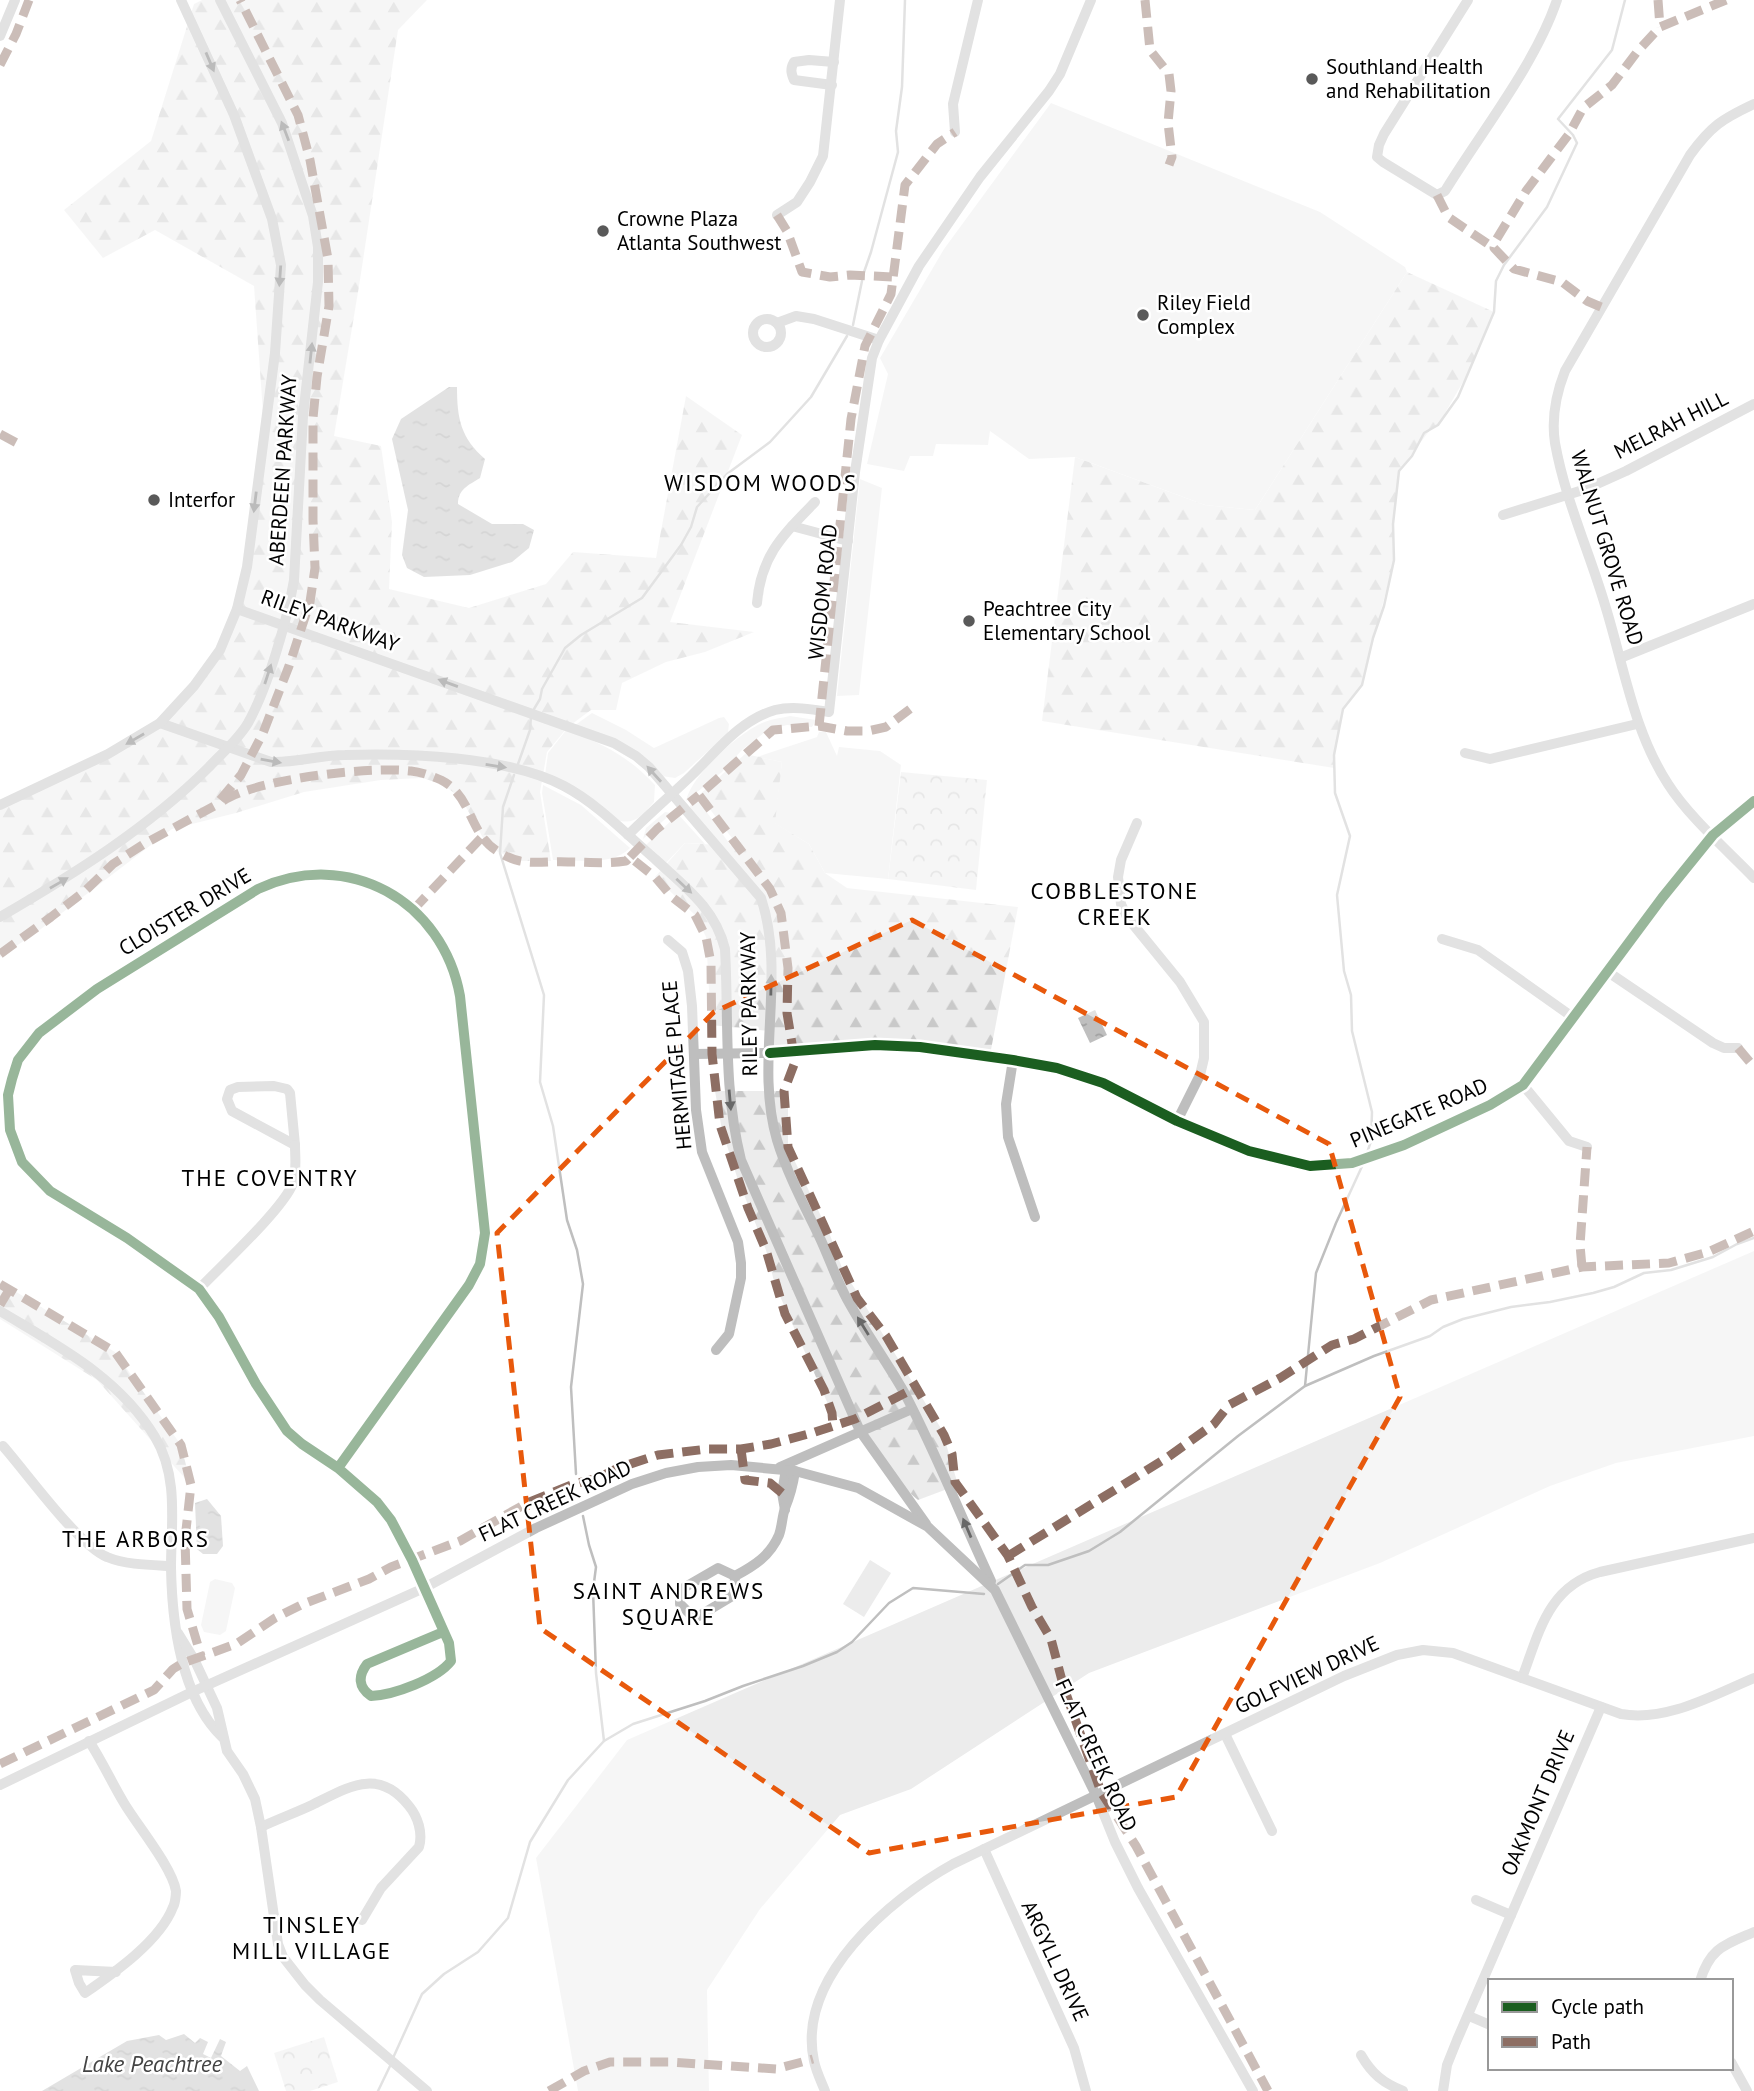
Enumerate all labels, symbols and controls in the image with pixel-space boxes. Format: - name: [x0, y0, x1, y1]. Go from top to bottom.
- one-way arrow: [205, 51, 216, 72]
- place label: Southland Health and Rehabilitation: [1326, 53, 1491, 104]
- marker: Southland Health and Rehabilitation: [1304, 71, 1320, 87]
- one-way arrow: [279, 121, 290, 142]
- place label: Crowne Plaza Atlanta Southwest: [617, 205, 781, 256]
- marker: Crowne Plaza Atlanta Southwest: [595, 223, 611, 239]
- one-way arrow: [274, 266, 285, 288]
- place label: Riley Field Complex: [1157, 289, 1251, 340]
- marker: Riley Field Complex: [1135, 307, 1151, 323]
- one-way arrow: [306, 342, 317, 364]
- street label: ABERDEEN PARKWAY: [262, 373, 303, 567]
- street label: MELRAH HILL: [1609, 384, 1733, 465]
- street label: WALNUT GROVE ROAD: [1565, 447, 1650, 649]
- district label: WISDOM WOODS: [664, 468, 858, 497]
- place label: Interfor: [168, 486, 235, 513]
- marker: Interfor: [146, 492, 162, 508]
- one-way arrow: [249, 492, 260, 514]
- street label: WISDOM ROAD: [802, 523, 843, 661]
- street label: RILEY PARKWAY: [257, 583, 403, 658]
- place label: Peachtree City Elementary School: [983, 595, 1150, 646]
- marker: Peachtree City Elementary School: [961, 613, 977, 629]
- one-way arrow: [263, 664, 273, 685]
- one-way arrow: [437, 678, 458, 689]
- one-way arrow: [126, 733, 145, 745]
- one-way arrow: [260, 756, 282, 767]
- one-way arrow: [485, 761, 507, 772]
- one-way arrow: [647, 765, 662, 782]
- street label: CLOISTER DRIVE: [114, 861, 256, 962]
- district label: COBBLESTONE CREEK: [1031, 876, 1199, 931]
- one-way arrow: [50, 877, 69, 889]
- one-way arrow: [675, 878, 693, 894]
- street label: RILEY PARKWAY: [734, 931, 763, 1077]
- one-way arrow: [765, 974, 776, 996]
- street label: HERMITAGE PLACE: [656, 979, 697, 1151]
- street label: PINEGATE ROAD: [1346, 1071, 1492, 1154]
- one-way arrow: [725, 1089, 736, 1111]
- district label: THE COVENTRY: [181, 1163, 359, 1192]
- one-way arrow: [857, 1317, 870, 1336]
- street label: FLAT CREEK ROAD: [474, 1453, 635, 1548]
- one-way arrow: [961, 1518, 973, 1538]
- district label: THE ARBORS: [62, 1524, 210, 1553]
- district label: SAINT ANDREWS SQUARE: [573, 1576, 765, 1631]
- street label: GOLFVIEW DRIVE: [1230, 1629, 1383, 1720]
- street label: FLAT CREEK ROAD: [1049, 1674, 1144, 1835]
- street label: OAKMONT DRIVE: [1495, 1726, 1580, 1880]
- street label: ARGYLL DRIVE: [1016, 1896, 1095, 2026]
- district label: TINSLEY MILL VILLAGE: [232, 1910, 392, 1965]
- legend: [1488, 1979, 1733, 2070]
- text: Cycle path: [1551, 1993, 1644, 2020]
- text: Path: [1551, 2028, 1591, 2055]
- water label: Lake Peachtree: [82, 2049, 222, 2078]

